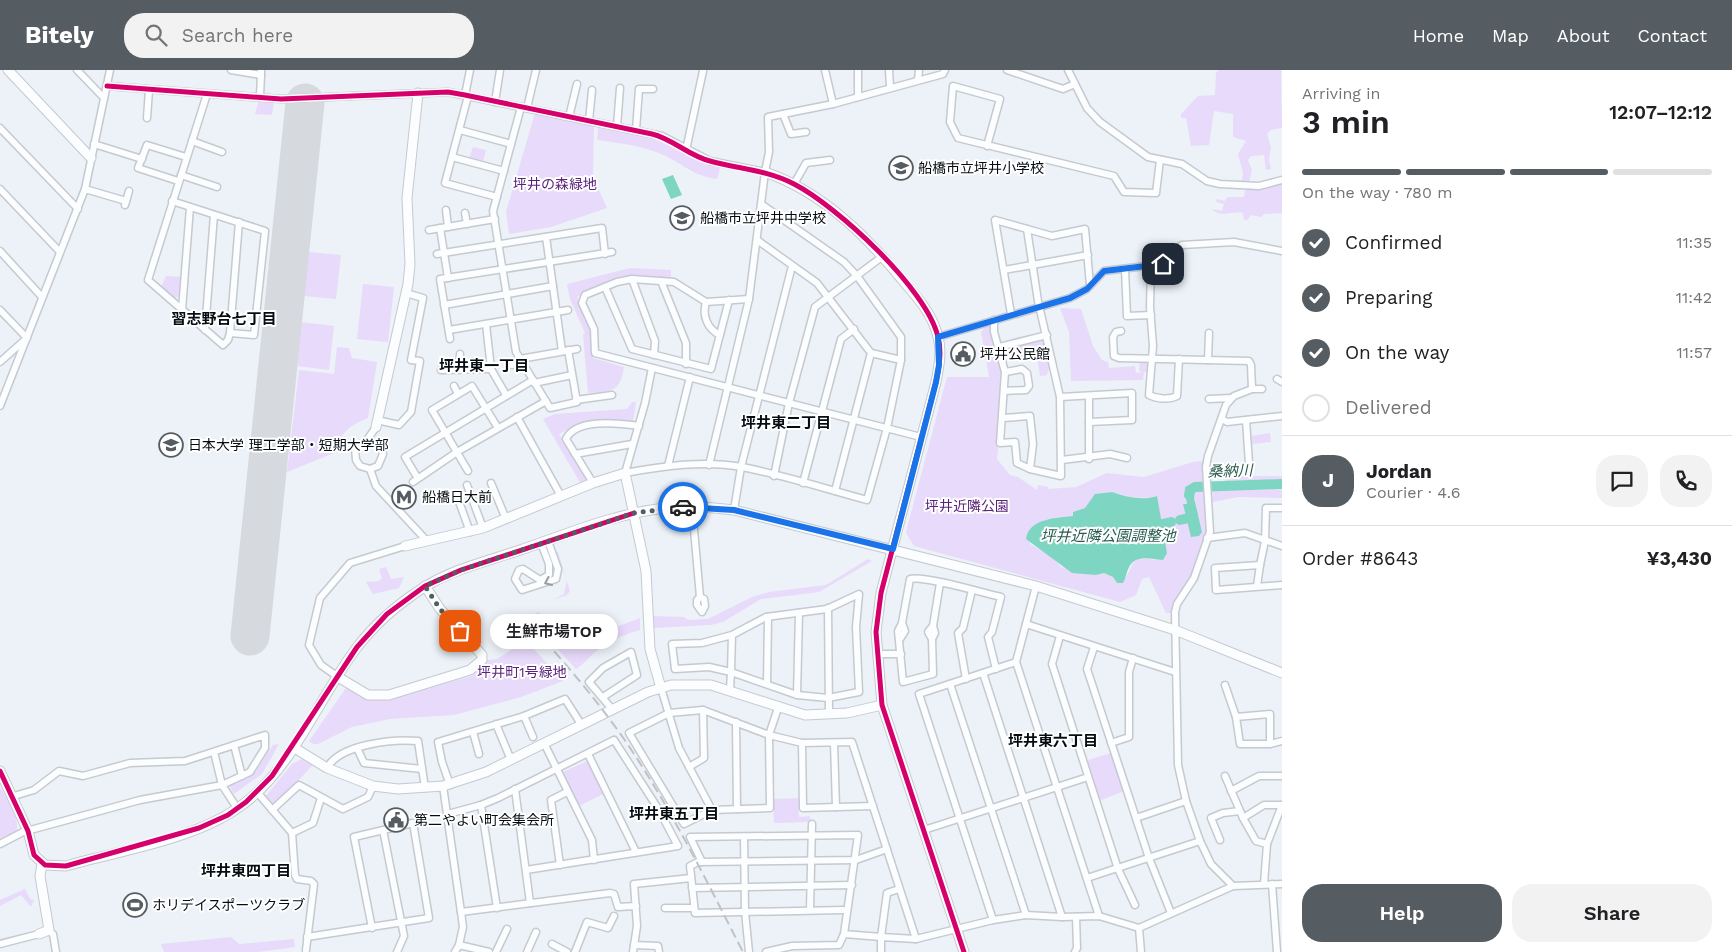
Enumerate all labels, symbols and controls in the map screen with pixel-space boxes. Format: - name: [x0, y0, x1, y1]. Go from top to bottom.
- search box: [124, 13, 474, 58]
- text: Bitely: [25, 21, 94, 49]
- icon: search: [142, 21, 170, 49]
- text: Search here: [182, 24, 293, 47]
- text: Home: [1413, 25, 1464, 46]
- text: Map: [1492, 25, 1529, 46]
- text: About: [1557, 25, 1609, 46]
- text: Contact: [1637, 25, 1707, 46]
- text: Arriving in: [1302, 84, 1380, 103]
- text: 12:07–12:12: [1609, 101, 1712, 124]
- text: 3 min: [1302, 103, 1390, 141]
- school or university icon: 船橋市立坪井小学校: [888, 155, 914, 181]
- place label: 船橋市立坪井小学校: [918, 160, 1044, 176]
- park label: 坪井の森緑地: [513, 176, 597, 192]
- text: On the way · 780 m: [1302, 183, 1453, 202]
- school or university icon: 船橋市立坪井中学校: [669, 205, 695, 231]
- place label: 船橋市立坪井中学校: [700, 210, 826, 226]
- icon: check: [1302, 229, 1330, 257]
- text: Confirmed: [1345, 231, 1442, 254]
- text: 11:35: [1676, 233, 1712, 252]
- pin: [1142, 243, 1184, 285]
- icon: home: [1149, 250, 1177, 278]
- icon: check: [1302, 284, 1330, 312]
- text: Preparing: [1345, 286, 1432, 309]
- text: 11:42: [1676, 288, 1712, 307]
- district label: 習志野台七丁目: [171, 310, 277, 328]
- icon: check: [1302, 339, 1330, 367]
- public building icon: 坪井公民館: [950, 341, 976, 367]
- text: On the way: [1345, 341, 1449, 364]
- text: 11:57: [1676, 343, 1712, 362]
- place label: 坪井公民館: [980, 346, 1050, 362]
- district label: 坪井東一丁目: [439, 357, 529, 375]
- text: Delivered: [1345, 396, 1432, 419]
- district label: 坪井東二丁目: [741, 414, 831, 432]
- school or university icon: 日本大学 理工学部・短期大学部: [158, 432, 184, 458]
- place label: 日本大学 理工学部・短期大学部: [188, 437, 389, 453]
- button: chat: [1596, 455, 1648, 507]
- button: phone: [1660, 455, 1712, 507]
- text: Jordan: [1366, 460, 1432, 483]
- water label: 桑納川: [1207, 461, 1255, 481]
- text: J: [1322, 469, 1334, 492]
- courier: [658, 482, 708, 532]
- text: Courier · 4.6: [1366, 483, 1461, 502]
- metro station icon: 船橋日大前: [391, 484, 417, 510]
- place label: 船橋日大前: [422, 489, 492, 505]
- icon: car: [669, 493, 697, 521]
- park label: 坪井近隣公園: [925, 498, 1009, 514]
- water label: 坪井近隣公園調整池: [1040, 527, 1177, 545]
- text: Order #8643: [1302, 547, 1418, 570]
- text: ¥3,430: [1647, 547, 1712, 570]
- one-way arrow: [544, 576, 553, 587]
- pin: [439, 610, 481, 652]
- callout: 生鮮市場TOP: [490, 614, 618, 648]
- icon: bag: [446, 617, 474, 645]
- text: 生鮮市場TOP: [506, 622, 602, 641]
- park label: 坪井町1号緑地: [477, 664, 567, 680]
- district label: 坪井東六丁目: [1008, 732, 1098, 750]
- district label: 坪井東五丁目: [629, 805, 719, 823]
- public building icon: 第二やよい町会集会所: [383, 807, 409, 833]
- place label: 第二やよい町会集会所: [414, 812, 554, 828]
- district label: 坪井東四丁目: [201, 862, 291, 880]
- button: Help: [1302, 884, 1502, 942]
- button: Share: [1512, 884, 1712, 942]
- sports icon: ホリデイスポーツクラブ: [122, 892, 148, 918]
- place label: ホリデイスポーツクラブ: [152, 897, 305, 913]

